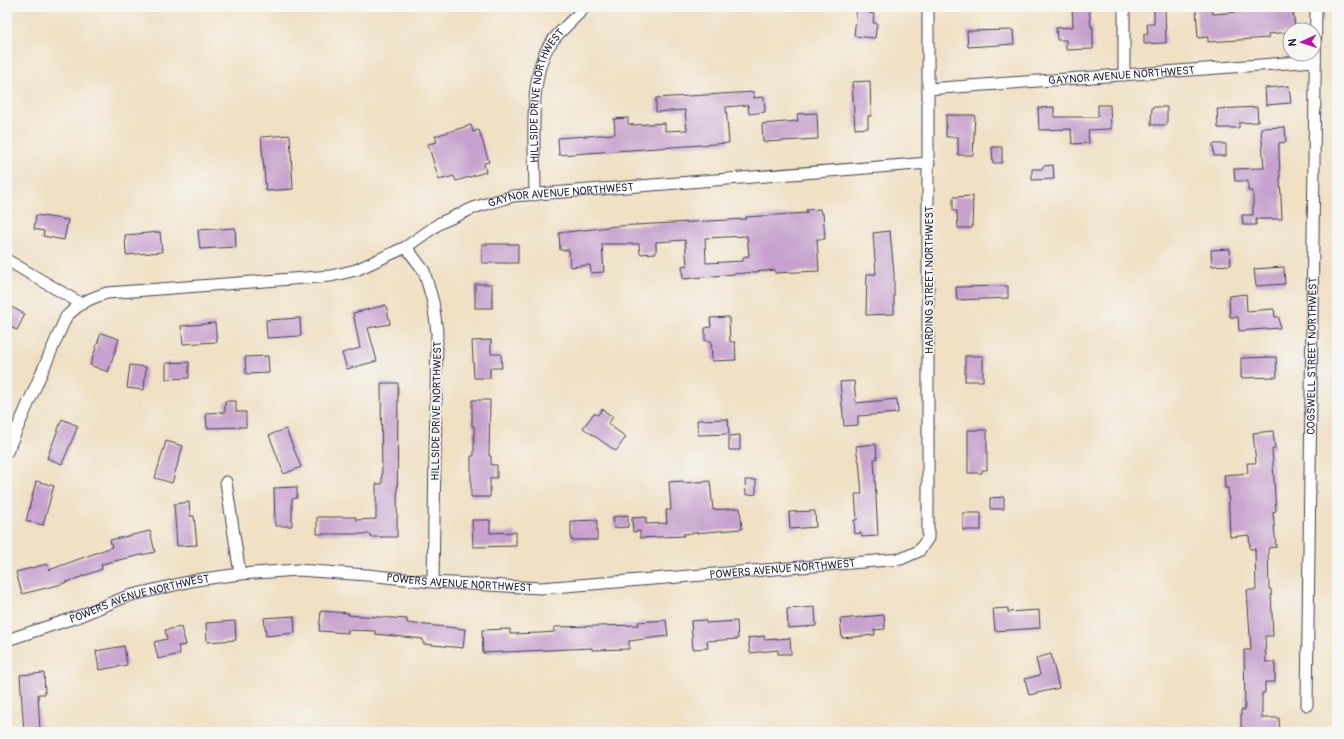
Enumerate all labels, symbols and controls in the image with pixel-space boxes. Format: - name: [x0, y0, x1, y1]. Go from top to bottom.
- north arrow: [1282, 22, 1322, 62]
- street label: HILLSIDE DRIVE NORTHWEST: [528, 26, 567, 163]
- text: N: [1286, 38, 1299, 47]
- street label: GAYNOR AVENUE NORTHWEST: [1048, 64, 1195, 87]
- street label: GAYNOR AVENUE NORTHWEST: [487, 180, 634, 210]
- street label: HARDING STREET NORTHWEST: [923, 206, 936, 354]
- street label: COGSWELL STREET NORTHWEST: [1304, 277, 1320, 435]
- street label: HILLSIDE DRIVE NORTHWEST: [429, 341, 444, 481]
- street label: POWERS AVENUE NORTHWEST: [709, 557, 856, 581]
- street label: POWERS AVENUE NORTHWEST: [386, 571, 532, 594]
- street label: POWERS AVENUE NORTHWEST: [68, 572, 210, 626]

